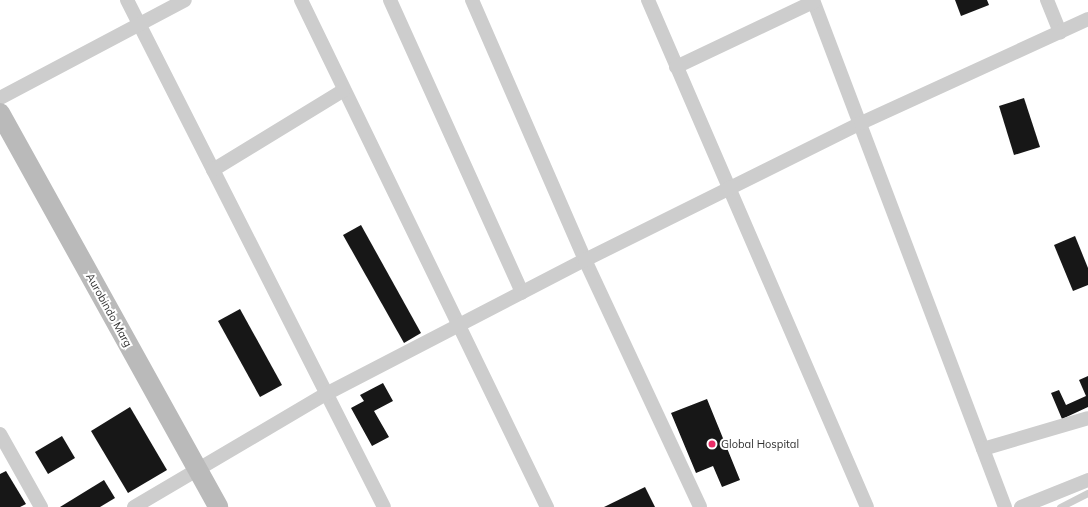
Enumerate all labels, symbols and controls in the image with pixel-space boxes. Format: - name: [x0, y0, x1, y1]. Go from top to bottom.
- street label: Aurobindo Marg: [83, 271, 135, 349]
- place label: Global Hospital: [721, 437, 799, 451]
- marker: Global Hospital: [706, 438, 718, 450]

